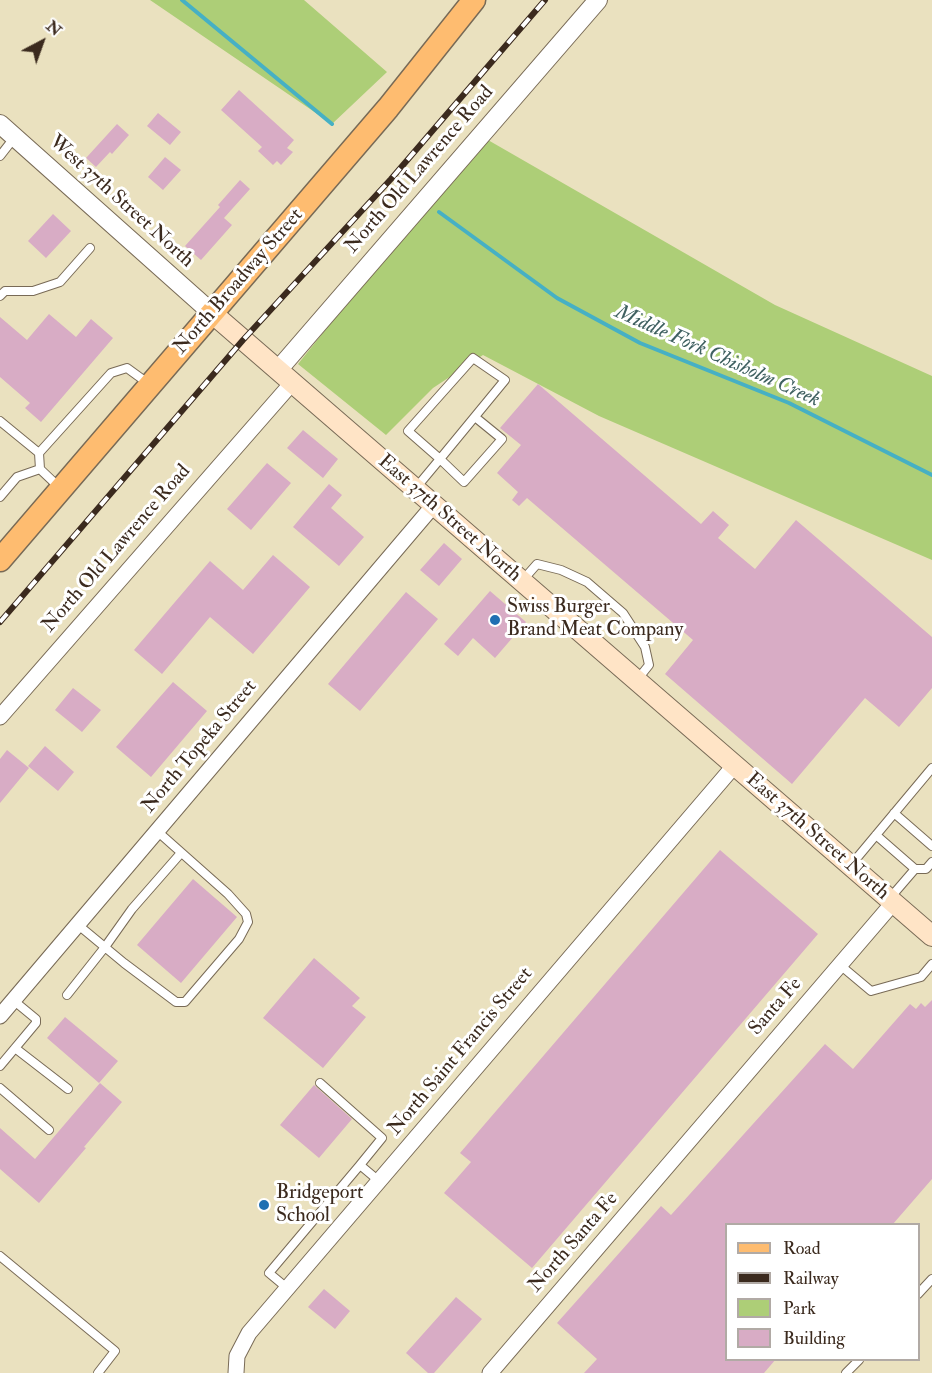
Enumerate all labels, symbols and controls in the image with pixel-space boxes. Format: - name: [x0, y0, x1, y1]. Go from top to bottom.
- north arrow: [12, 12, 72, 72]
- text: N: [42, 16, 66, 41]
- street label: North Old Lawrence Road: [341, 81, 499, 259]
- street label: West 37th Street North: [44, 131, 198, 273]
- street label: North Broadway Street: [169, 204, 309, 360]
- water label: Middle Fork Chisholm Creek: [611, 300, 823, 414]
- street label: East 37th Street North: [372, 450, 526, 588]
- street label: North Old Lawrence Road: [38, 460, 196, 638]
- place label: Swiss Burger Brand Meat Company: [507, 596, 683, 643]
- marker: Swiss Burger Brand Meat Company: [488, 613, 502, 627]
- street label: North Topeka Street: [137, 676, 263, 818]
- street label: East 37th Street North: [740, 768, 894, 906]
- street label: North Saint Francis Street: [384, 963, 538, 1141]
- street label: Santa Fe: [744, 973, 808, 1041]
- place label: Bridgeport School: [276, 1182, 363, 1229]
- street label: North Santa Fe: [524, 1188, 624, 1298]
- marker: Bridgeport School: [257, 1198, 271, 1212]
- legend: [725, 1223, 920, 1361]
- text: Road: [783, 1237, 821, 1260]
- text: Railway: [783, 1267, 839, 1290]
- text: Park: [783, 1297, 816, 1320]
- text: Building: [783, 1327, 845, 1350]

